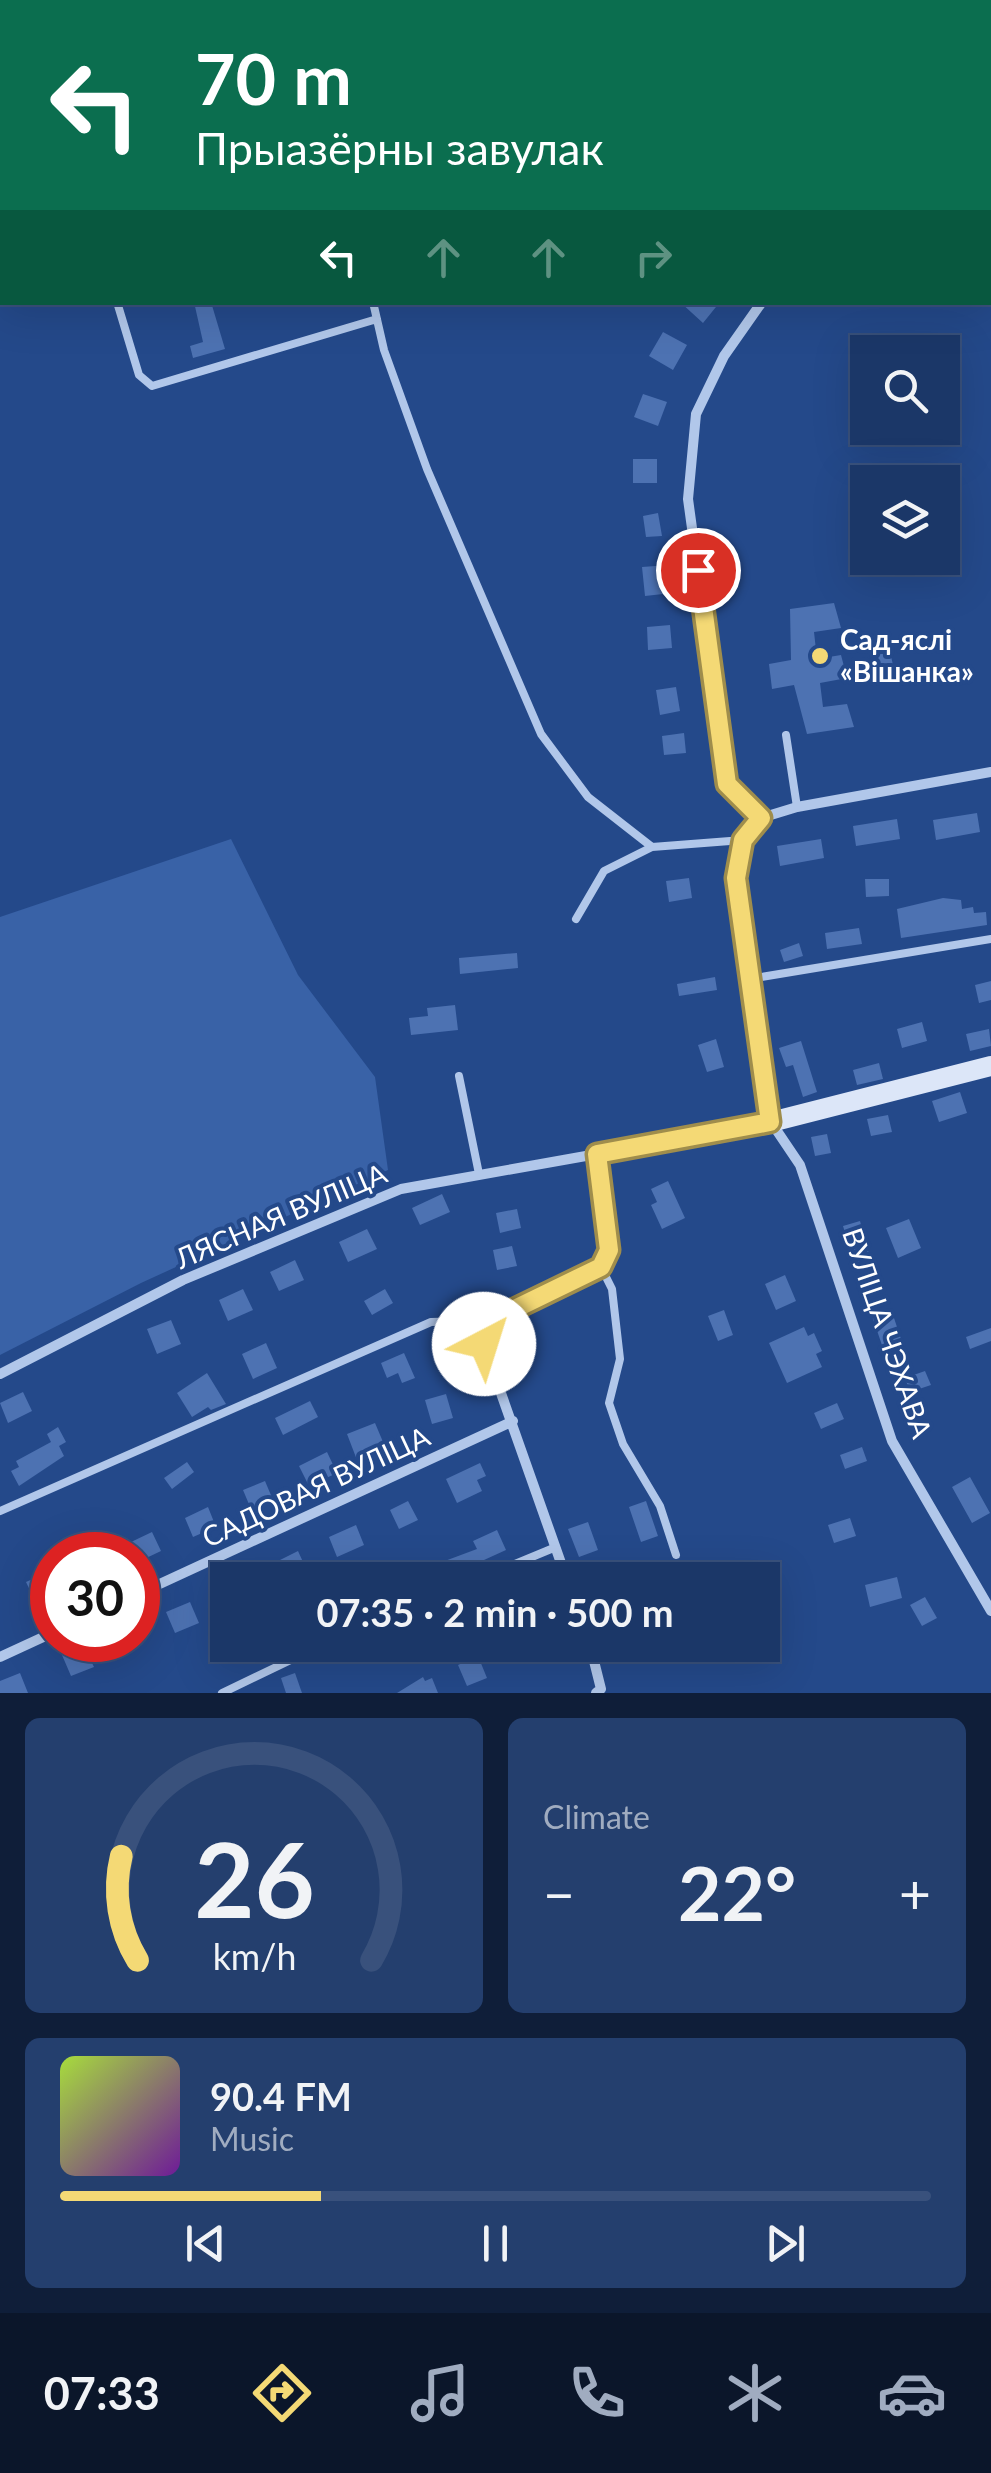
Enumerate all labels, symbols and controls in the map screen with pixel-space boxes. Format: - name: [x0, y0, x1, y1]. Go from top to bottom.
- text: 70 m: [195, 36, 352, 120]
- icon: left: [30, 40, 160, 170]
- text: Прыазёрны завулак: [195, 121, 604, 175]
- icon: left: [311, 230, 366, 285]
- icon: ahead: [416, 230, 471, 285]
- icon: ahead: [521, 230, 576, 285]
- icon: right: [626, 230, 681, 285]
- map controls: [850, 335, 960, 575]
- button: search: [850, 335, 960, 445]
- button: layers: [850, 465, 960, 575]
- pin: [656, 528, 741, 613]
- icon: arrive: [671, 543, 726, 598]
- place label: Сад-яслі «Вішанка»: [840, 622, 974, 688]
- marker: Сад-яслі «Вішанка»: [809, 645, 831, 667]
- street label: ЛЯСНАЯ ВУЛІЦА: [169, 1155, 391, 1275]
- street label: ВУЛІЦА ЧЭХАВА: [836, 1223, 940, 1442]
- position arrow: [432, 1292, 536, 1396]
- street label: САДОВАЯ ВУЛІЦА: [196, 1418, 435, 1554]
- speed limit sign: 30: [30, 1532, 160, 1662]
- text: 07:35 · 2 min · 500 m: [316, 1589, 674, 1635]
- text: Climate: [543, 1797, 650, 1836]
- text: 26: [194, 1815, 314, 1940]
- text: 22°: [678, 1847, 796, 1937]
- text: −: [543, 1860, 575, 1926]
- text: +: [899, 1860, 931, 1926]
- text: km/h: [212, 1935, 296, 1978]
- text: 90.4 FM: [210, 2073, 352, 2119]
- text: Music: [210, 2119, 294, 2158]
- icon: previous: [178, 2216, 233, 2271]
- icon: pause: [468, 2216, 523, 2271]
- icon: next: [758, 2216, 813, 2271]
- icon: directions: [247, 2358, 317, 2428]
- icon: music: [405, 2358, 475, 2428]
- icon: phone: [562, 2358, 632, 2428]
- icon: climate: [720, 2358, 790, 2428]
- icon: car: [877, 2358, 947, 2428]
- text: 07:33: [44, 2366, 160, 2420]

